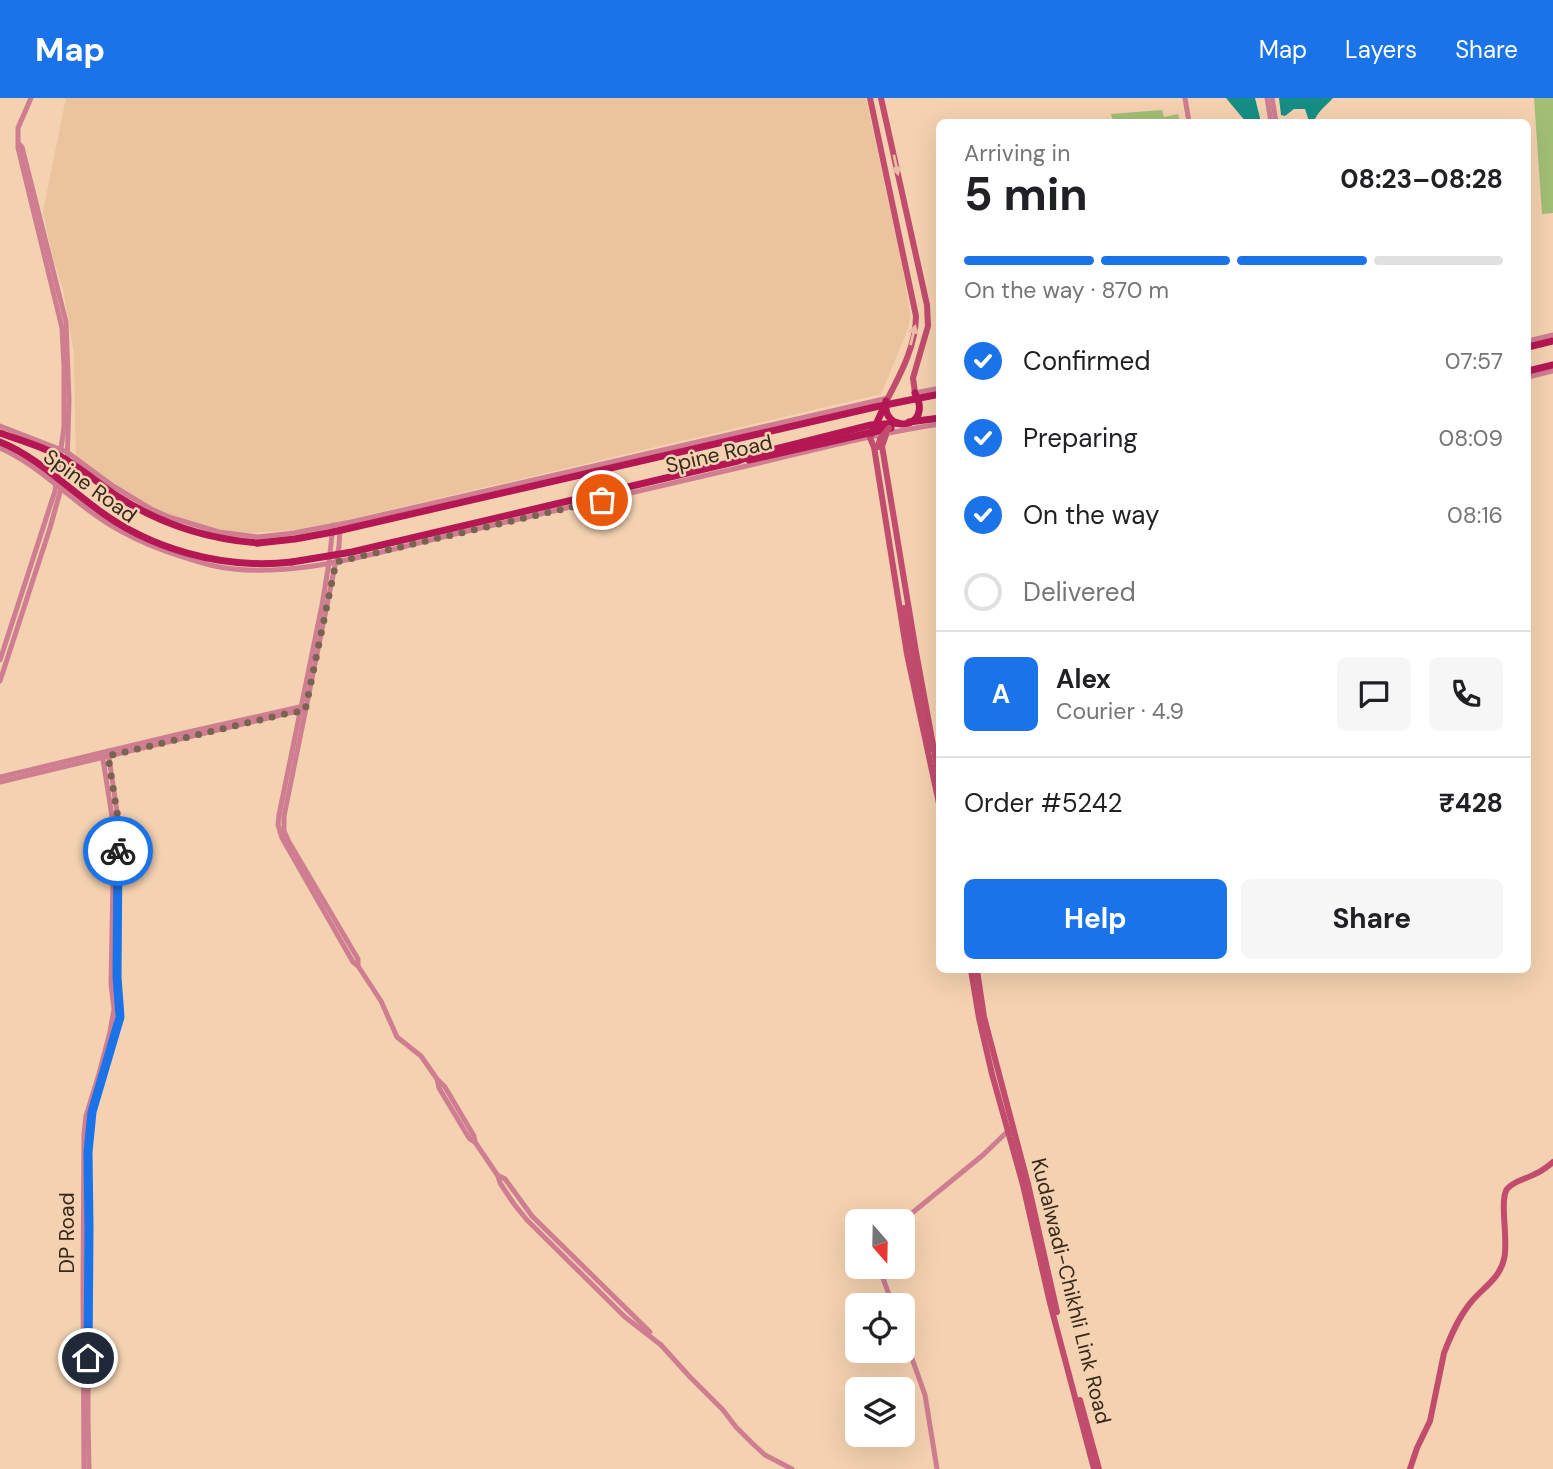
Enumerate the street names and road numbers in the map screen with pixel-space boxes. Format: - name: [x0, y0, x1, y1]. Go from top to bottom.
- street label: Spine Road: [663, 428, 775, 480]
- street label: Spine Road: [38, 443, 142, 529]
- street label: Kudalwadi-Chikhli Link Road: [1024, 1155, 1118, 1427]
- street label: DP Road: [53, 1192, 81, 1274]

